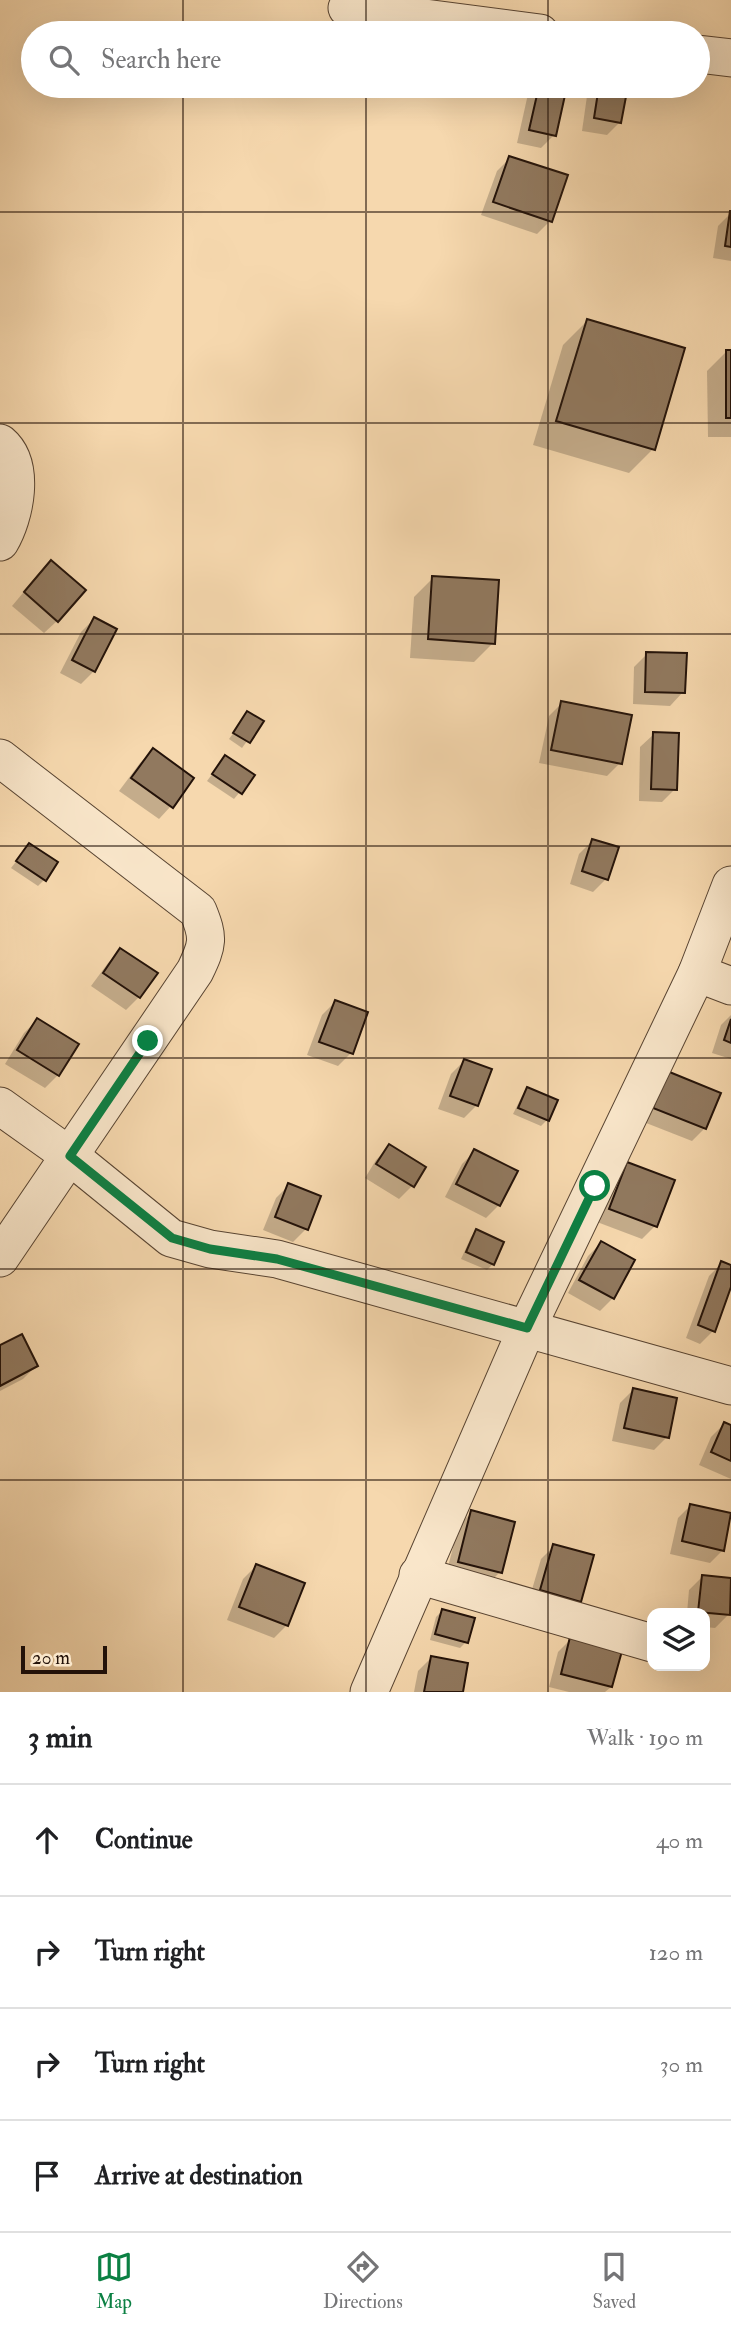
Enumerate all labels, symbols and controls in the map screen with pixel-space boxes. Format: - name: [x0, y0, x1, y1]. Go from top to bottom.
- search box: [21, 21, 710, 98]
- icon: search: [45, 41, 83, 79]
- text: Search here: [101, 44, 221, 76]
- route end: [132, 1025, 163, 1056]
- route start: [579, 1170, 610, 1201]
- map controls: [647, 1608, 710, 1671]
- button: layers: [647, 1608, 710, 1671]
- scale bar: [21, 1643, 107, 1675]
- text: 20 m: [32, 1646, 70, 1670]
- text: 3 min: [28, 1719, 93, 1756]
- text: Walk · 190 m: [587, 1723, 703, 1752]
- icon: ahead: [28, 1821, 66, 1859]
- text: Continue: [95, 1824, 193, 1856]
- text: 40 m: [656, 1826, 703, 1855]
- icon: right: [28, 1933, 66, 1971]
- text: Turn right: [95, 1936, 205, 1968]
- text: 120 m: [649, 1938, 703, 1967]
- icon: right: [28, 2045, 66, 2083]
- text: Turn right: [95, 2048, 205, 2080]
- text: 30 m: [660, 2050, 703, 2079]
- icon: arrive: [28, 2157, 66, 2195]
- text: Arrive at destination: [95, 2160, 303, 2192]
- tab: Map: [95, 2248, 133, 2314]
- tab: Directions: [323, 2248, 403, 2314]
- tab: Saved: [593, 2248, 636, 2314]

